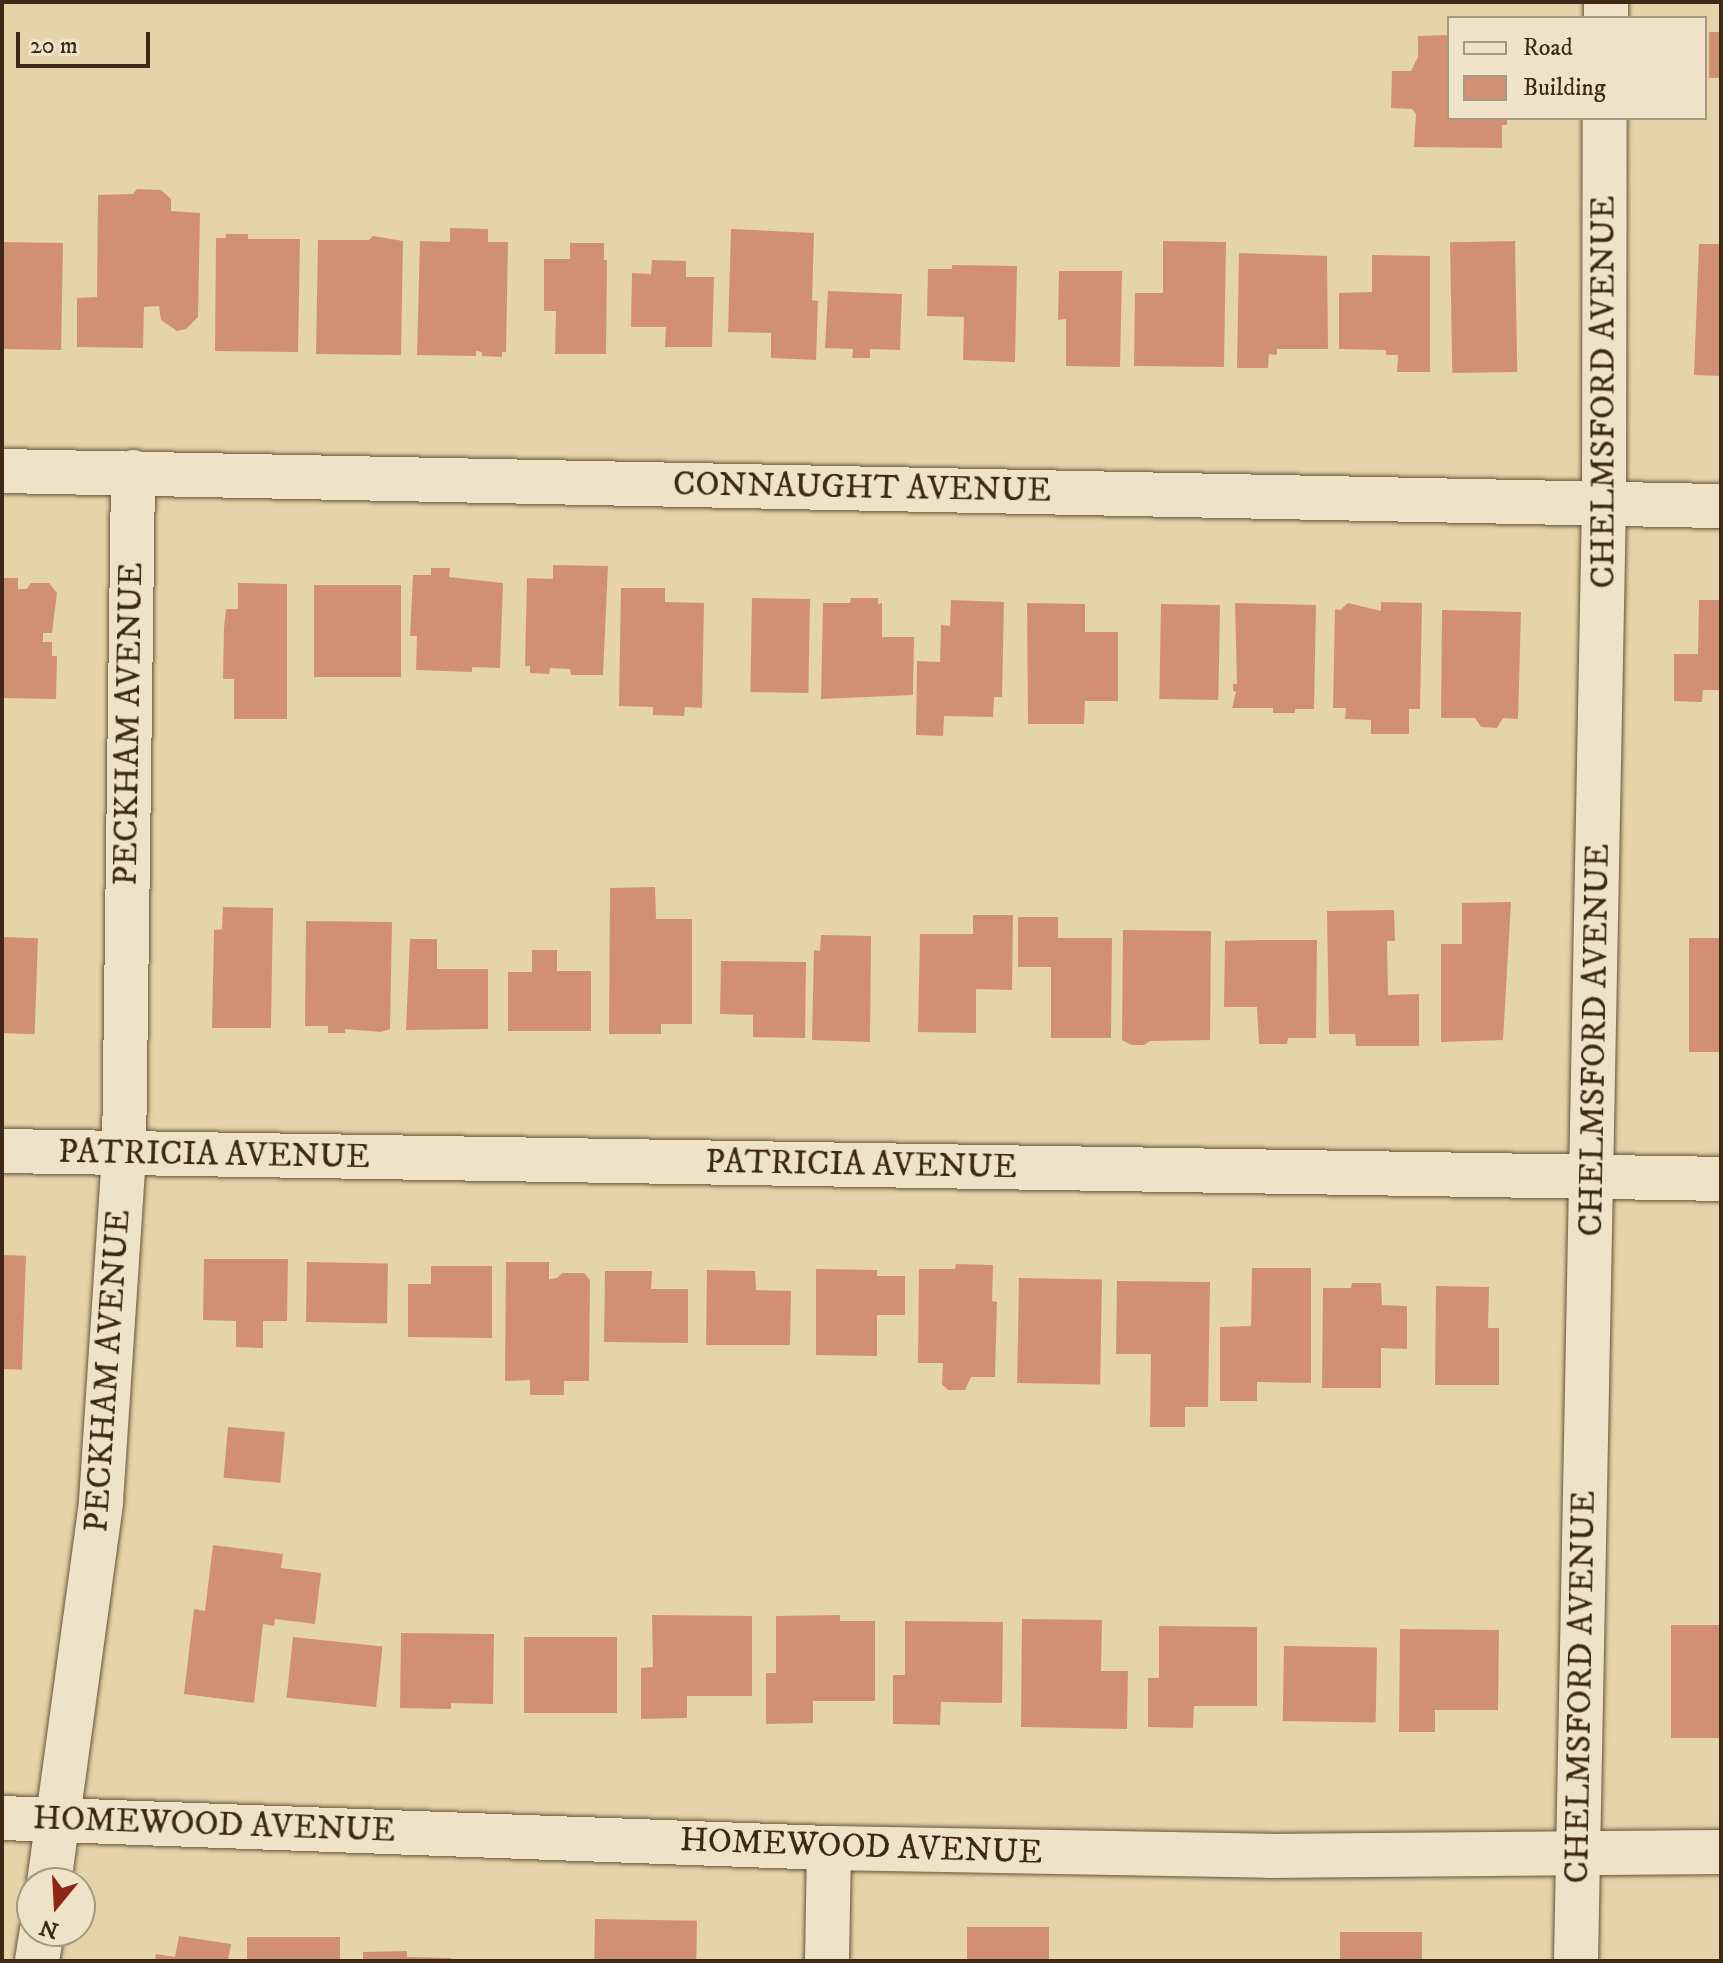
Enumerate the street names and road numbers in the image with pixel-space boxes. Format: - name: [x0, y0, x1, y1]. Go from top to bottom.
- street label: CHELMSFORD AVENUE: [1584, 195, 1624, 589]
- street label: CONNAUGHT AVENUE: [673, 464, 1051, 512]
- street label: PECKHAM AVENUE: [106, 562, 152, 886]
- street label: CHELMSFORD AVENUE: [1571, 843, 1619, 1237]
- street label: PATRICIA AVENUE: [58, 1132, 370, 1178]
- street label: PATRICIA AVENUE: [705, 1142, 1017, 1188]
- street label: PECKHAM AVENUE: [76, 1208, 140, 1534]
- street label: CHELMSFORD AVENUE: [1557, 1490, 1605, 1884]
- street label: HOMEWOOD AVENUE: [32, 1798, 396, 1852]
- street label: HOMEWOOD AVENUE: [679, 1820, 1043, 1874]

